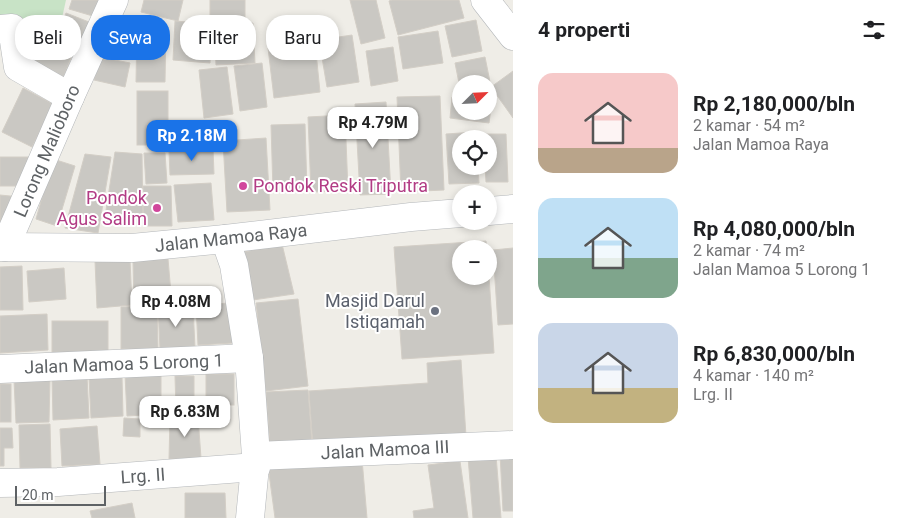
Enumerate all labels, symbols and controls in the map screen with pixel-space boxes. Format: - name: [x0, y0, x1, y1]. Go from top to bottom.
- chip: Beli: [15, 15, 81, 60]
- chip: Sewa: [91, 15, 170, 60]
- chip: Filter: [180, 15, 256, 60]
- chip: Baru: [266, 15, 339, 60]
- icon: filters: [860, 16, 888, 44]
- text: 4 properti: [538, 18, 630, 42]
- north arrow: [452, 75, 498, 120]
- map controls: [452, 75, 497, 285]
- street label: Lorong Malioboro: [9, 81, 84, 220]
- text: Rp 2,180,000/bln: [693, 92, 855, 116]
- icon: home: [578, 93, 638, 153]
- pin: Rp 4.79M: [321, 106, 425, 149]
- text: Rp 4.79M: [338, 113, 408, 132]
- text: 2 kamar · 54 m²: [693, 116, 805, 135]
- pin: Rp 2.18M: [140, 120, 244, 162]
- text: Rp 2.18M: [157, 126, 227, 145]
- button: locate: [452, 130, 497, 175]
- text: Jalan Mamoa Raya: [693, 135, 829, 154]
- place label: Pondok Reski Triputra: [253, 175, 428, 196]
- marker: Pondok Reski Triputra: [237, 180, 249, 192]
- button: +: [452, 185, 497, 230]
- place label: Pondok Agus Salim: [56, 187, 148, 229]
- marker: Pondok Agus Salim: [151, 202, 163, 214]
- text: Rp 4,080,000/bln: [693, 217, 855, 241]
- icon: home: [578, 218, 638, 278]
- street label: Jalan Mamoa Raya: [154, 219, 308, 256]
- button: −: [452, 240, 497, 285]
- text: 2 kamar · 74 m²: [693, 241, 805, 260]
- text: Jalan Mamoa 5 Lorong 1: [693, 260, 870, 279]
- pin: Rp 4.08M: [124, 286, 228, 328]
- place label: Masjid Darul Istiqamah: [325, 290, 425, 332]
- text: Rp 4.08M: [141, 292, 211, 311]
- marker: Masjid Darul Istiqamah: [429, 305, 441, 317]
- text: Rp 6,830,000/bln: [693, 342, 855, 366]
- icon: home: [578, 343, 638, 403]
- street label: Jalan Mamoa 5 Lorong 1: [24, 350, 224, 377]
- text: 4 kamar · 140 m²: [693, 366, 814, 385]
- text: Lrg. II: [693, 385, 733, 404]
- pin: Rp 6.83M: [133, 396, 237, 438]
- text: Rp 6.83M: [150, 402, 220, 421]
- street label: Jalan Mamoa III: [320, 436, 450, 463]
- street label: Lrg. II: [120, 463, 166, 488]
- scale bar: [15, 483, 106, 506]
- text: 20 m: [22, 487, 54, 503]

